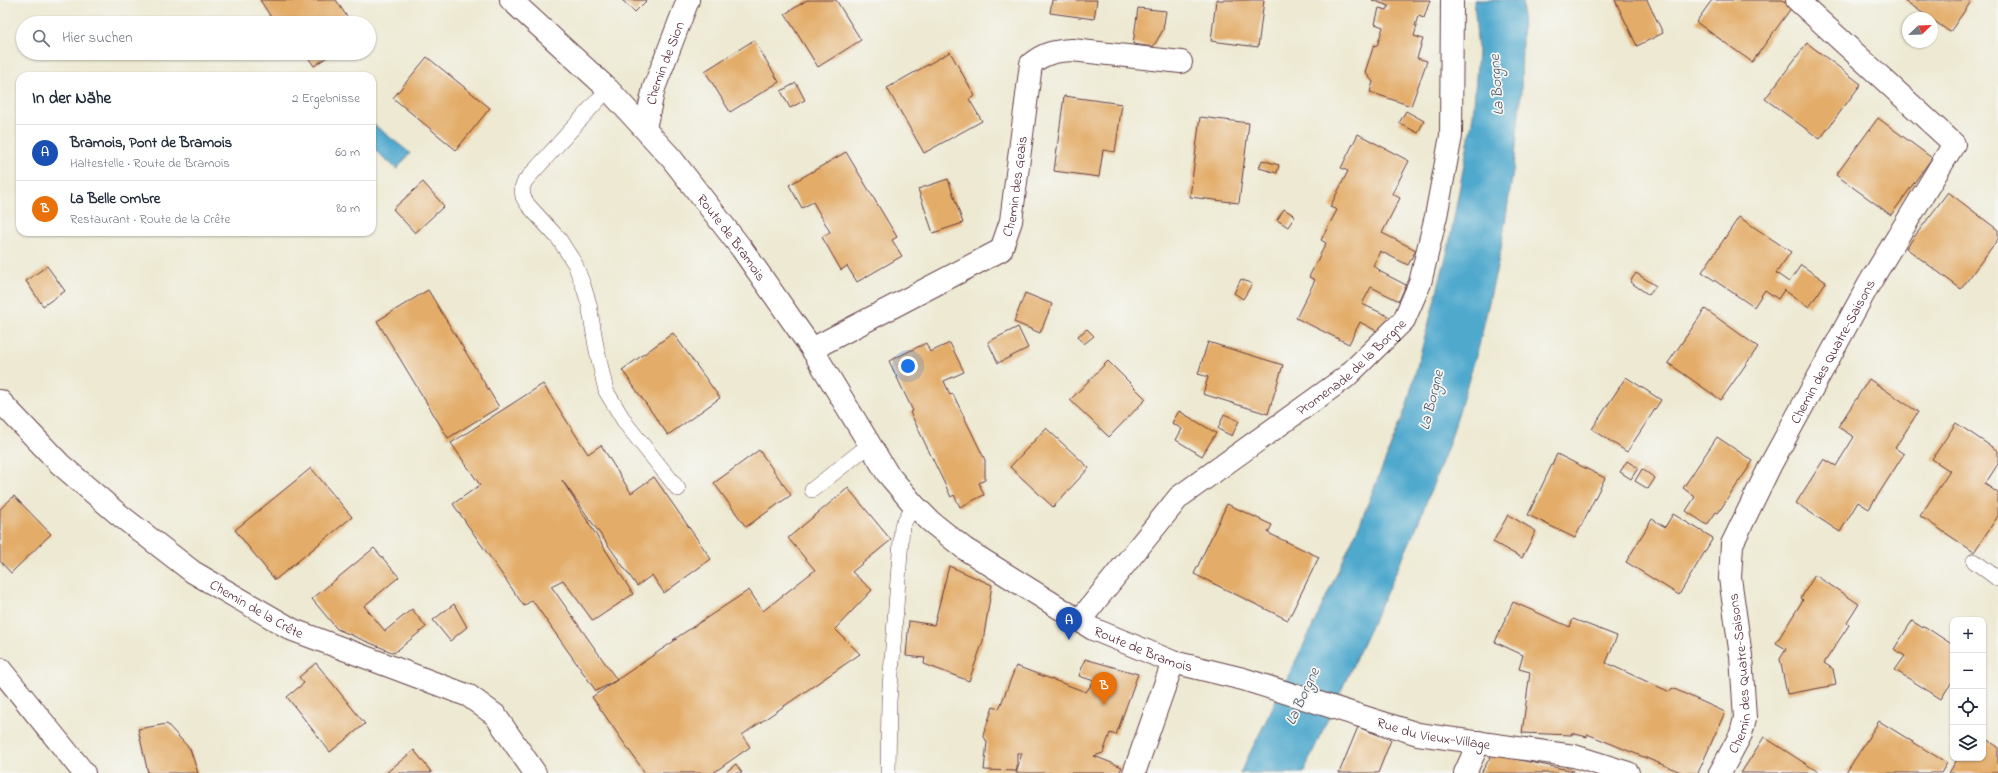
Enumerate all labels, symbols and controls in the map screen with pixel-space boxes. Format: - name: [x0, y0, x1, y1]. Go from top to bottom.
- north arrow: [1902, 12, 1938, 48]
- search box: [16, 16, 376, 60]
- street label: Chemin de Sion: [642, 19, 691, 107]
- icon: search: [30, 27, 52, 49]
- text: Hier suchen: [62, 27, 133, 49]
- water label: La Borgne: [1484, 52, 1511, 116]
- text: In der Nähe: [32, 86, 111, 111]
- text: 2 Ergebnisse: [292, 89, 360, 108]
- text: Bramois, Pont de Bramois: [70, 132, 232, 154]
- street label: Chemin des Geais: [997, 135, 1034, 240]
- text: A: [41, 143, 49, 162]
- text: 60 m: [335, 143, 360, 162]
- text: Haltestelle · Route de Bramois: [70, 154, 230, 173]
- text: La Belle Ombre: [70, 188, 161, 210]
- street label: Route de Bramois: [691, 190, 770, 286]
- text: B: [41, 199, 49, 218]
- text: 80 m: [336, 199, 360, 218]
- text: Restaurant · Route de la Crête: [70, 210, 230, 229]
- street label: Chemin des Quatre-Saisons: [1786, 276, 1881, 428]
- street label: Promenade de la Borgne: [1292, 314, 1412, 421]
- your location: [898, 356, 918, 376]
- water label: La Borgne: [1414, 367, 1451, 433]
- street label: Chemin de la Crête: [205, 575, 307, 645]
- street label: Chemin des Quatre-Saisons: [1723, 592, 1757, 758]
- pin: A: [1056, 607, 1082, 640]
- map controls: [1950, 617, 1986, 761]
- button: +: [1950, 617, 1986, 653]
- street label: Route de Bramois: [1090, 621, 1194, 678]
- button: −: [1950, 653, 1986, 689]
- water label: La Borgne: [1280, 663, 1327, 729]
- pin: B: [1091, 672, 1117, 705]
- button: locate: [1950, 689, 1986, 725]
- street label: Rue du Vieux-Village: [1374, 713, 1492, 756]
- button: layers: [1950, 725, 1986, 761]

